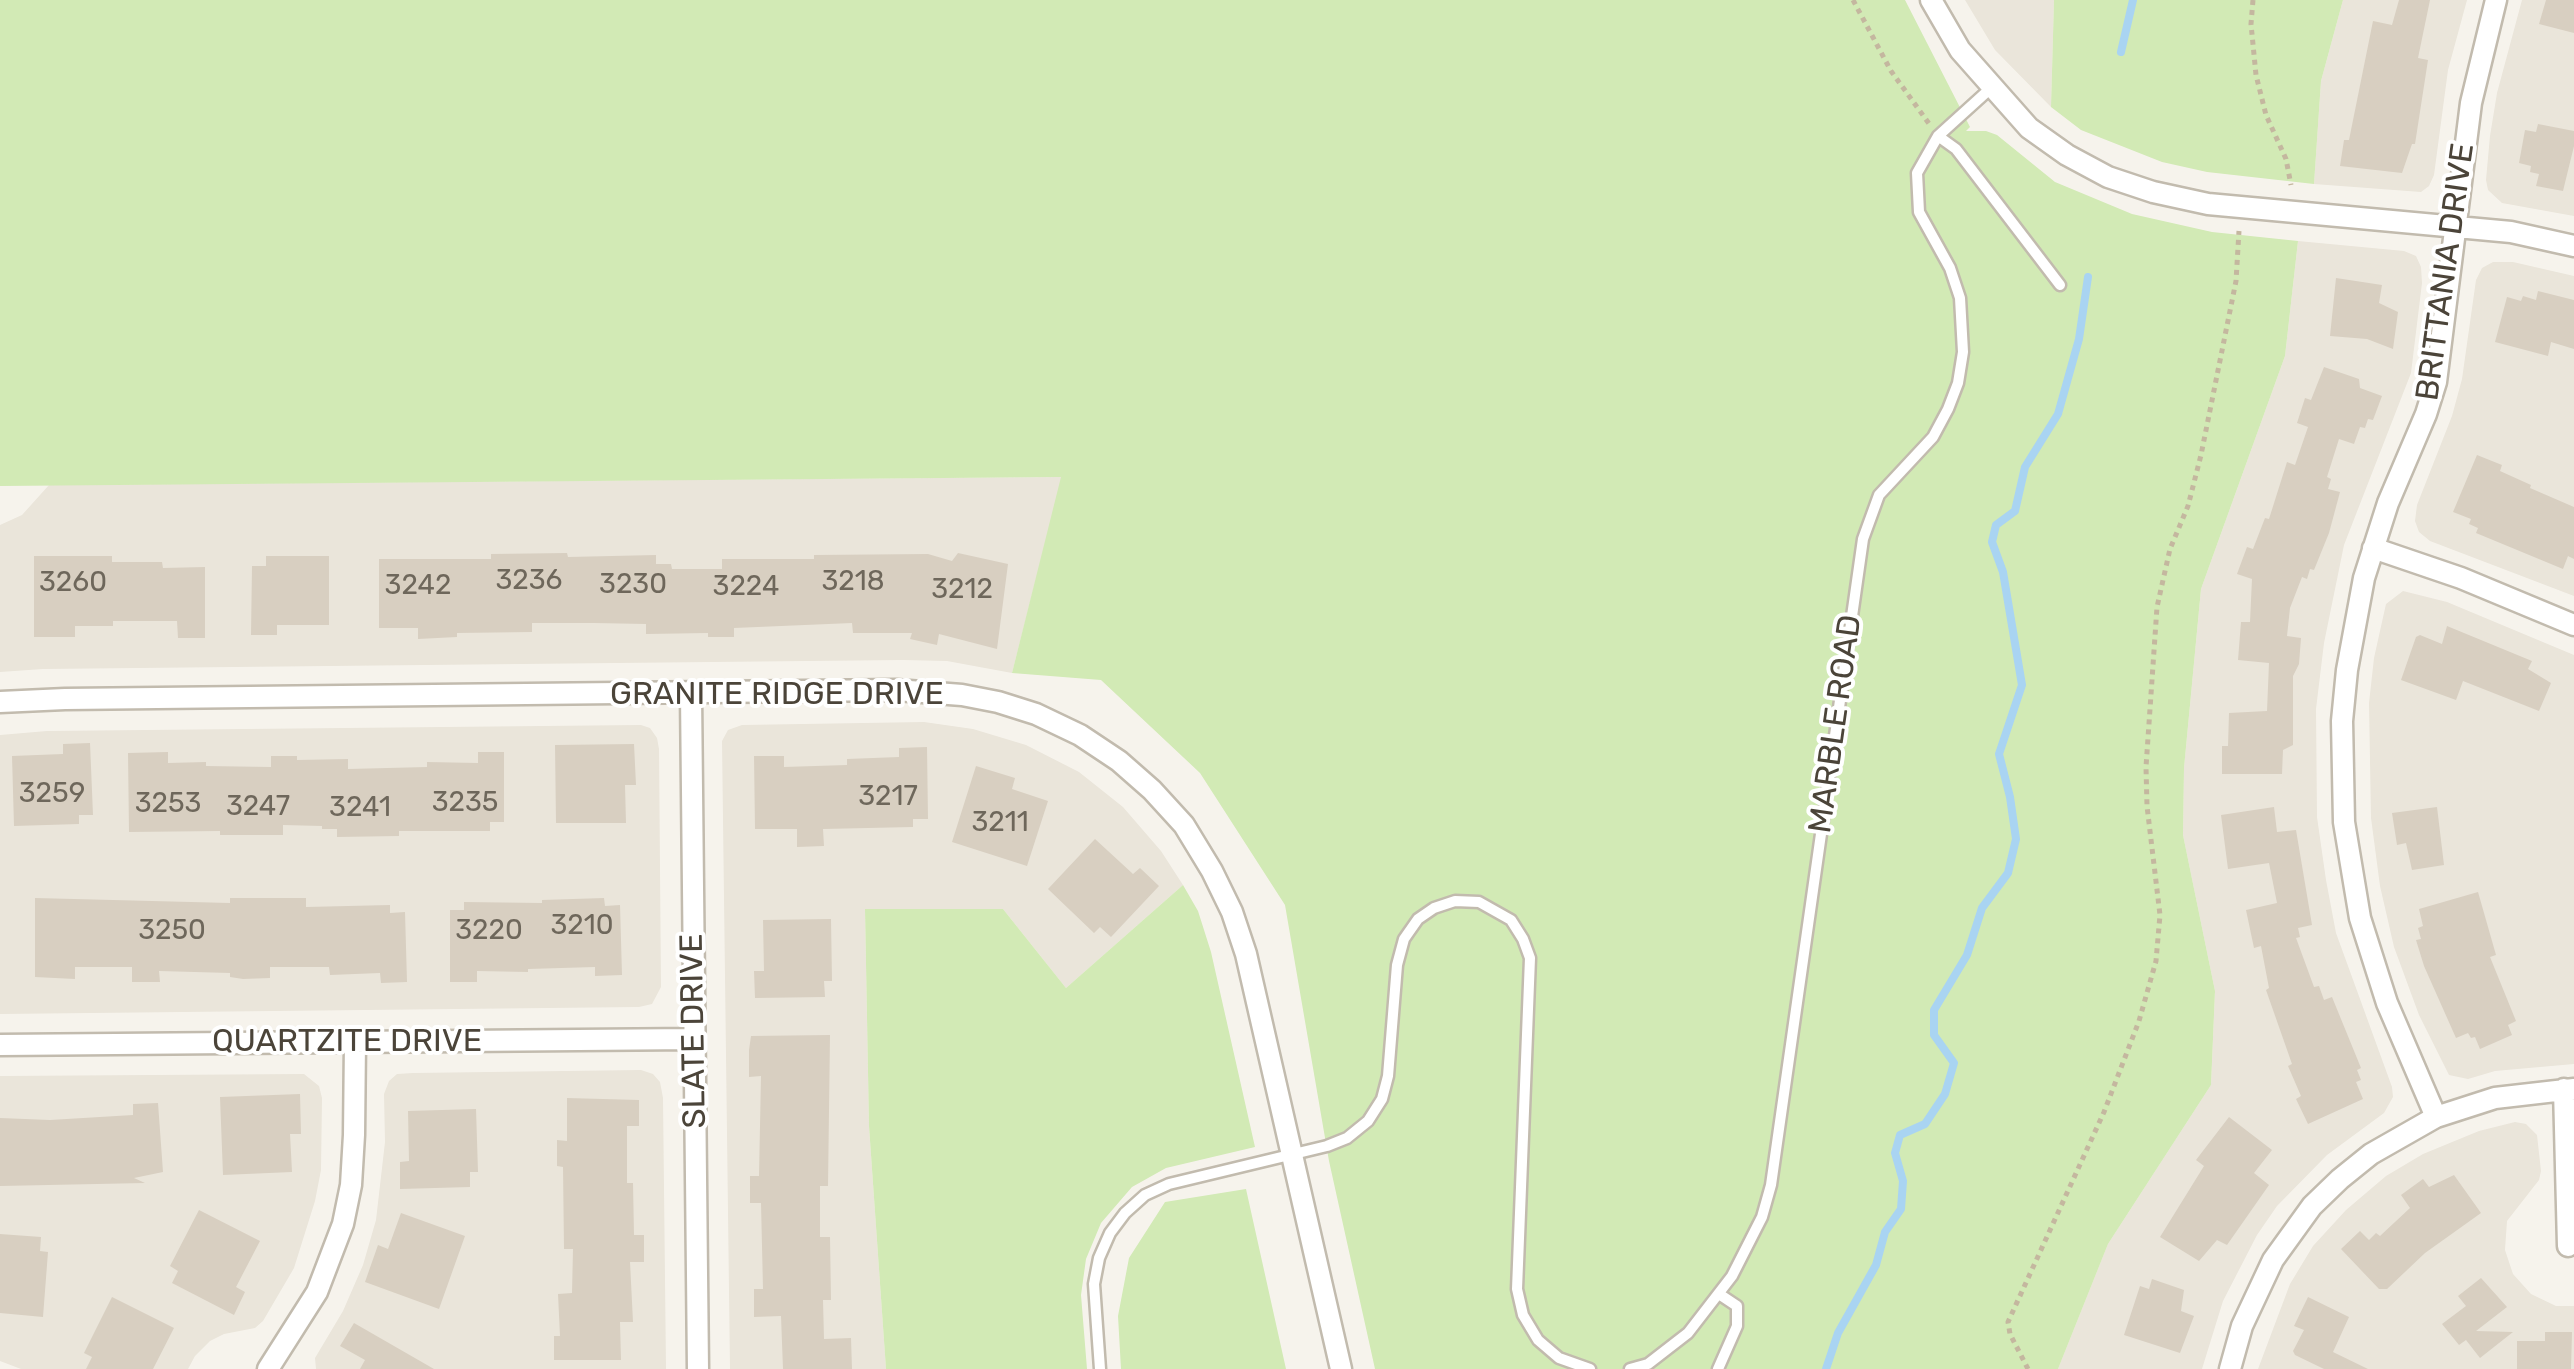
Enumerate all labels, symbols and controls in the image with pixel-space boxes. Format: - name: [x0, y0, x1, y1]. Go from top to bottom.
- street label: BRITTANIA DRIVE: [2409, 141, 2483, 403]
- house number: 3236: [496, 564, 562, 598]
- house number: 3218: [821, 565, 885, 599]
- house number: 3260: [39, 566, 107, 600]
- house number: 3230: [599, 568, 667, 602]
- house number: 3242: [385, 569, 451, 603]
- house number: 3224: [713, 570, 779, 604]
- house number: 3212: [931, 573, 993, 607]
- street label: MARBLE ROAD: [1802, 612, 1870, 836]
- street label: GRANITE RIDGE DRIVE: [610, 676, 944, 714]
- house number: 3259: [19, 777, 85, 811]
- house number: 3217: [858, 780, 918, 814]
- house number: 3235: [432, 786, 498, 820]
- house number: 3253: [135, 787, 201, 821]
- house number: 3247: [226, 790, 290, 824]
- house number: 3241: [329, 791, 391, 825]
- house number: 3211: [971, 806, 1029, 840]
- house number: 3210: [550, 909, 614, 943]
- house number: 3250: [138, 914, 206, 948]
- house number: 3220: [455, 914, 523, 948]
- street label: SLATE DRIVE: [673, 933, 715, 1129]
- street label: QUARTZITE DRIVE: [212, 1023, 482, 1061]

